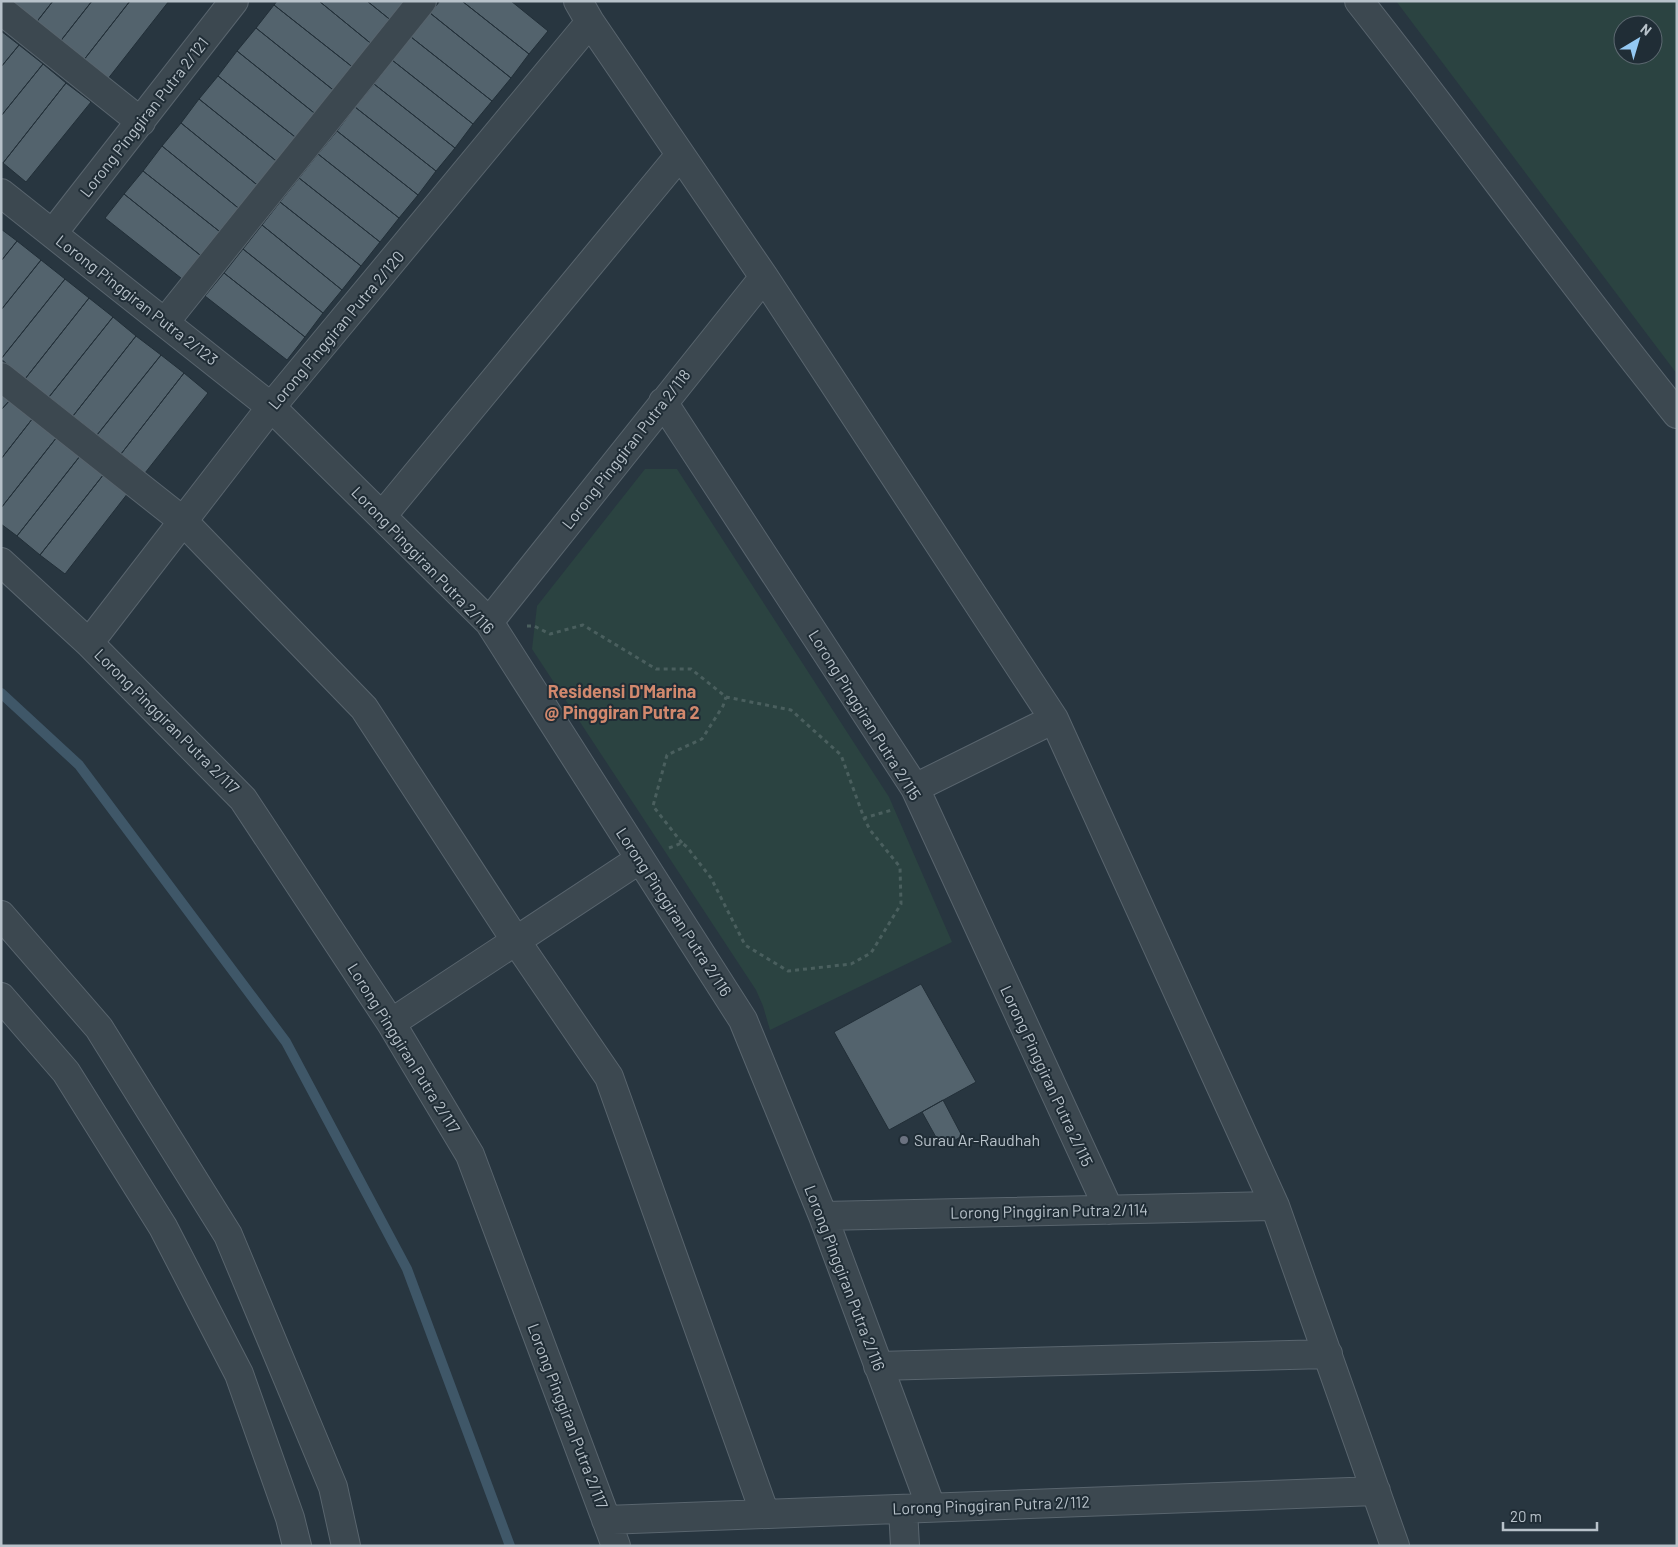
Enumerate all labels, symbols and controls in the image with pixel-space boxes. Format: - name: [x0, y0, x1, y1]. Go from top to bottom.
- north arrow: [1613, 15, 1663, 65]
- text: N: [1637, 20, 1655, 39]
- street label: Lorong Pinggiran Putra 2/121: [75, 33, 212, 200]
- street label: Lorong Pinggiran Putra 2/123: [53, 231, 222, 369]
- street label: Lorong Pinggiran Putra 2/120: [264, 247, 408, 413]
- street label: Lorong Pinggiran Putra 2/118: [557, 365, 694, 532]
- street label: Lorong Pinggiran Putra 2/116: [348, 482, 499, 637]
- street label: Lorong Pinggiran Putra 2/115: [805, 626, 926, 803]
- street label: Lorong Pinggiran Putra 2/117: [91, 644, 244, 797]
- district label: Residensi D'Marina @ Pinggiran Putra 2: [544, 680, 700, 723]
- street label: Lorong Pinggiran Putra 2/116: [613, 824, 736, 1000]
- street label: Lorong Pinggiran Putra 2/117: [344, 959, 465, 1137]
- street label: Lorong Pinggiran Putra 2/115: [997, 982, 1098, 1169]
- place label: Surau Ar-Raudhah: [914, 1130, 1040, 1149]
- marker: Surau Ar-Raudhah: [898, 1134, 910, 1146]
- street label: Lorong Pinggiran Putra 2/116: [801, 1182, 890, 1373]
- street label: Lorong Pinggiran Putra 2/114: [950, 1199, 1148, 1222]
- street label: Lorong Pinggiran Putra 2/117: [524, 1321, 613, 1511]
- street label: Lorong Pinggiran Putra 2/112: [892, 1492, 1090, 1517]
- scale bar: [1503, 1500, 1597, 1532]
- text: 20 m: [1510, 1507, 1542, 1525]

